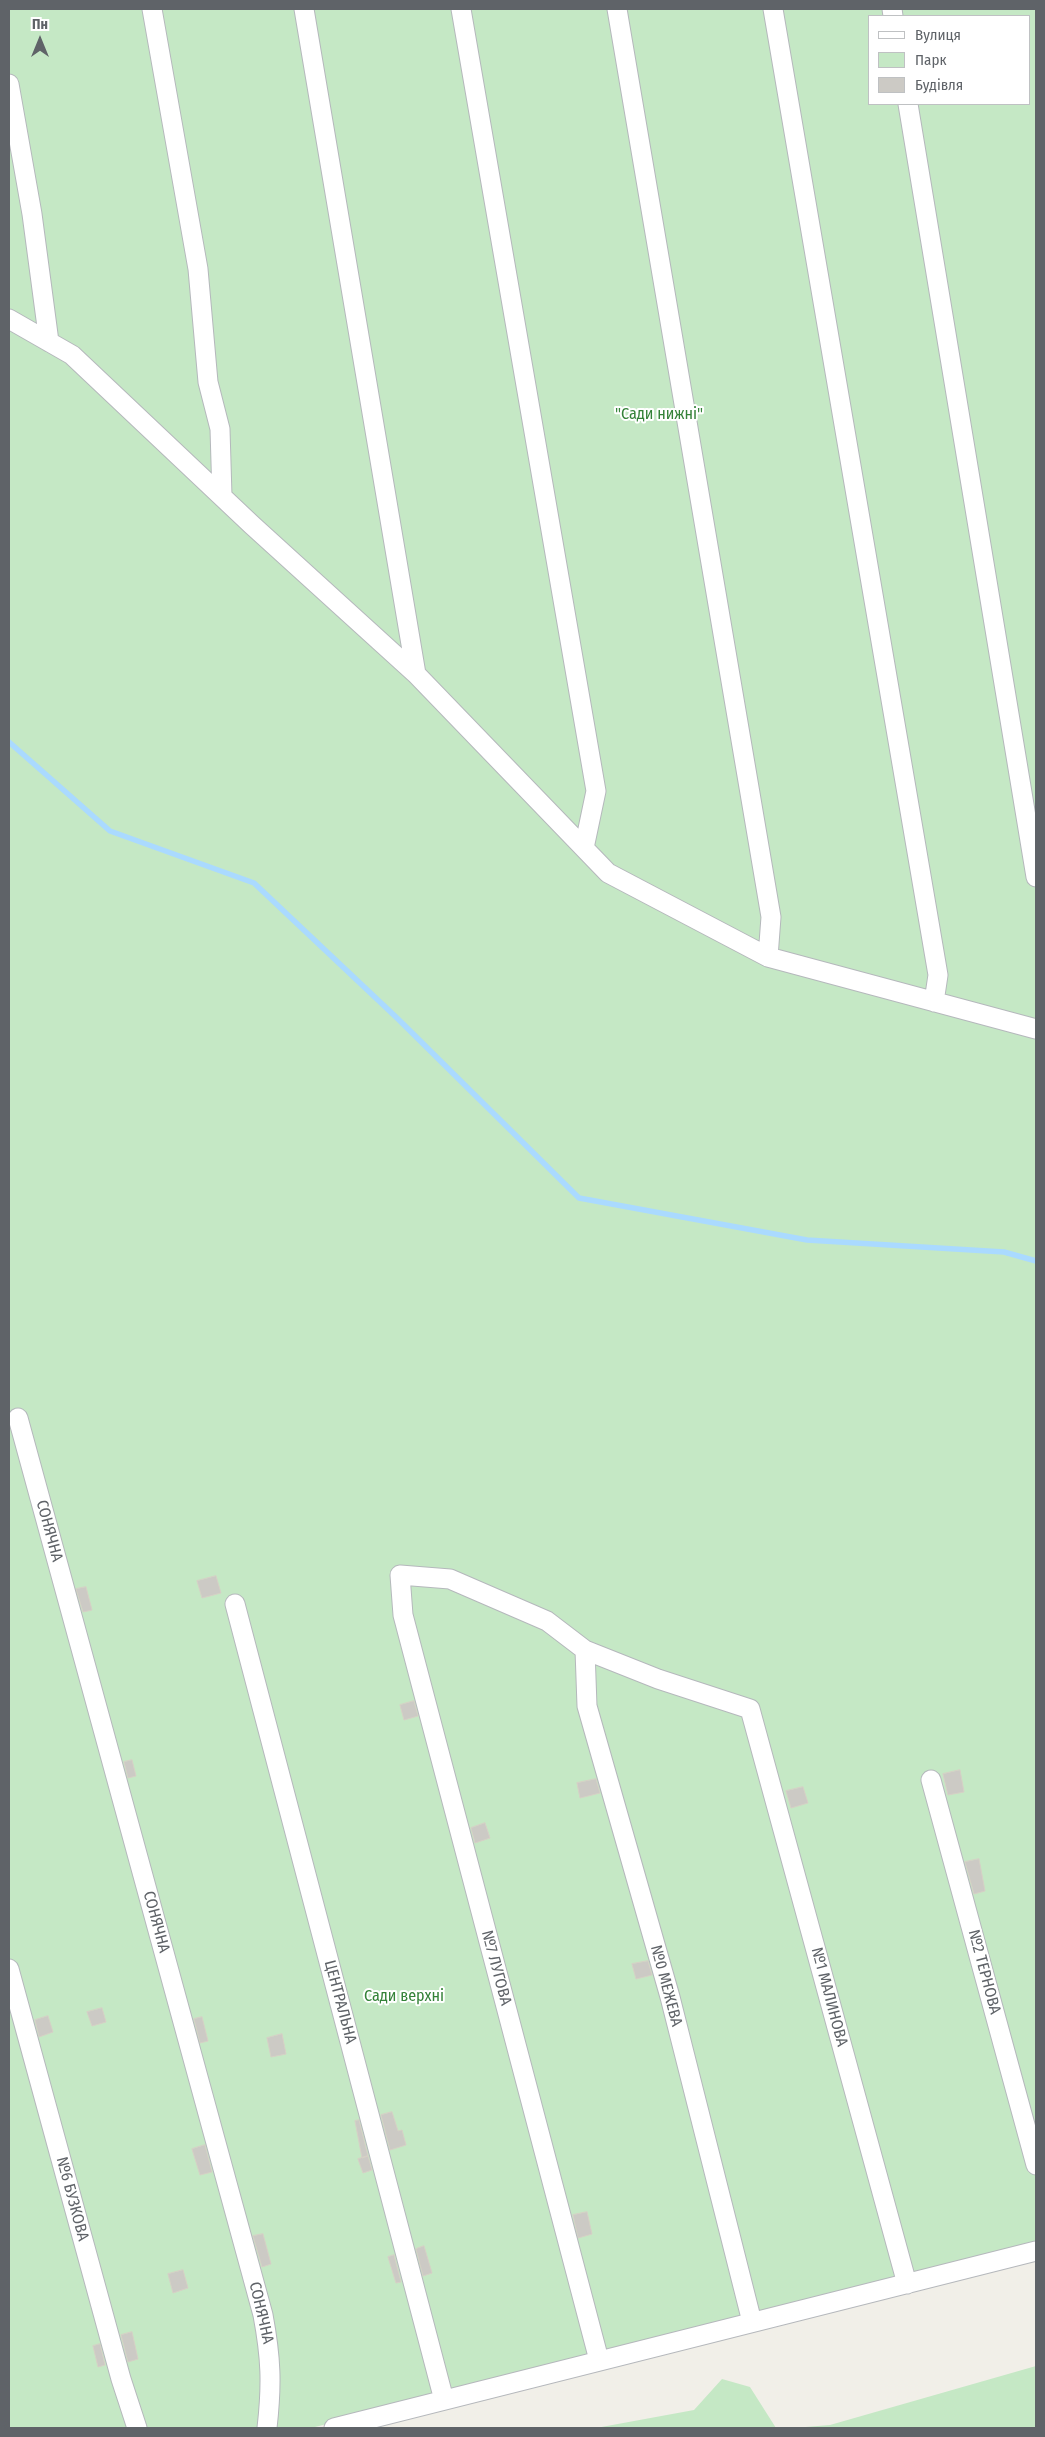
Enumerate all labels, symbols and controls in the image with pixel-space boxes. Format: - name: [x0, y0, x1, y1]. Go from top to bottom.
- north arrow: [15, 15, 65, 65]
- legend: [868, 15, 1030, 105]
- text: Пн: [32, 16, 48, 33]
- text: Вулиця: [915, 26, 961, 44]
- text: Парк: [915, 51, 946, 69]
- text: Будівля: [915, 76, 963, 94]
- park label: "Сади нижні": [615, 405, 703, 425]
- street label: СОНЯЧНА: [32, 1498, 66, 1564]
- street label: СОНЯЧНА: [139, 1889, 173, 1955]
- street label: №2 ТЕРНОВА: [963, 1927, 1005, 2017]
- street label: №7 ЛУГОВА: [477, 1928, 515, 2008]
- street label: №0 МЕЖЕВА: [646, 1943, 686, 2029]
- street label: №1 МАЛИНОВА: [807, 1945, 851, 2049]
- street label: ЦЕНТРАЛЬНА: [320, 1958, 360, 2046]
- park label: Сади верхні: [364, 1987, 444, 2007]
- street label: №6 БУЗКОВА: [52, 2155, 92, 2243]
- street label: СОНЯЧНА: [245, 2280, 277, 2346]

